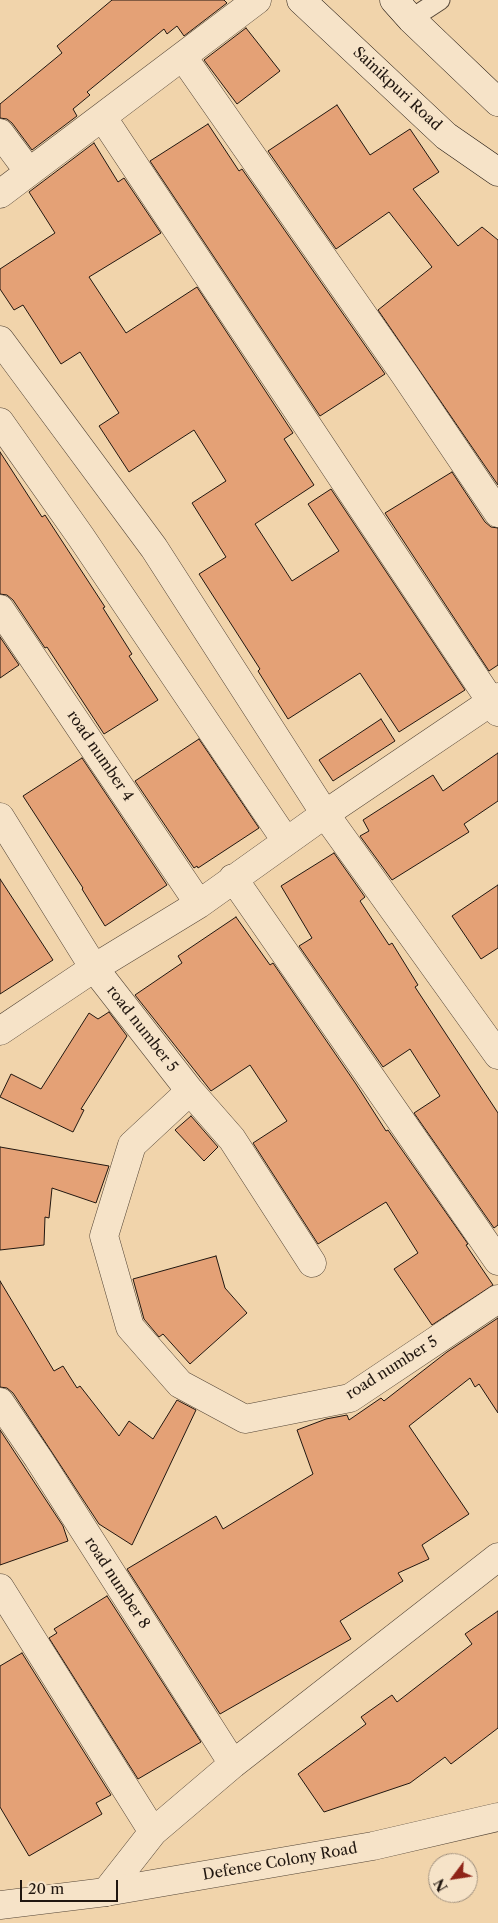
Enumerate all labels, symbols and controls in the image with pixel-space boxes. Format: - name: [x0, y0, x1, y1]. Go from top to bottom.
- street label: Sainikpuri Road: [349, 43, 445, 135]
- street label: road number 4: [63, 707, 137, 805]
- street label: road number 5: [103, 982, 181, 1076]
- street label: road number 5: [343, 1333, 441, 1403]
- street label: road number 8: [81, 1534, 153, 1632]
- street label: Defence Colony Road: [201, 1840, 359, 1884]
- north arrow: [428, 1853, 478, 1903]
- scale bar: [22, 1870, 120, 1902]
- text: N: [430, 1875, 452, 1895]
- text: 20 m: [28, 1879, 64, 1898]

